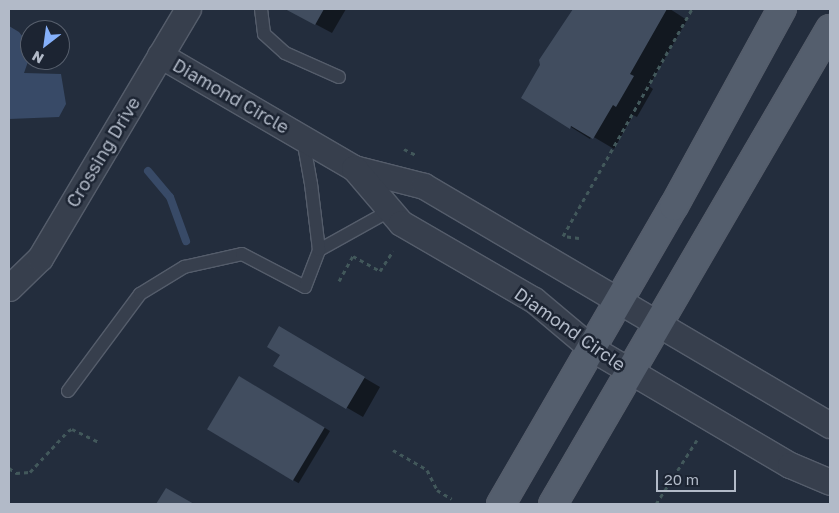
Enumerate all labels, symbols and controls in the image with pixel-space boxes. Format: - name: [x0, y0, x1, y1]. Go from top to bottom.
- north arrow: [20, 20, 70, 70]
- text: N: [29, 48, 47, 68]
- street label: Diamond Circle: [169, 54, 293, 138]
- street label: Crossing Drive: [62, 93, 144, 211]
- street label: Diamond Circle: [510, 283, 630, 375]
- scale bar: [659, 460, 739, 492]
- text: 20 m: [664, 470, 699, 488]

